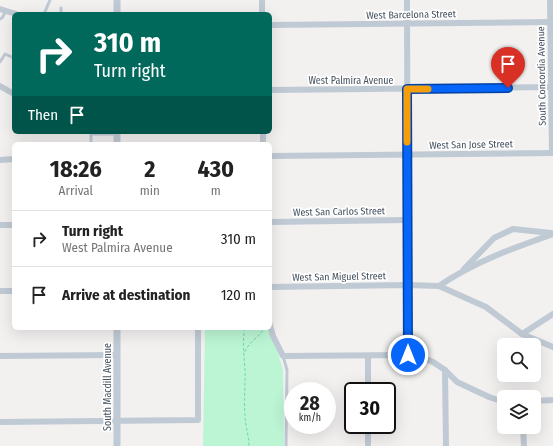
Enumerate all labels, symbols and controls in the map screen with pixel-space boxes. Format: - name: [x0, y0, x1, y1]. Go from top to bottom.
- street label: West Barcelona Street: [366, 8, 457, 22]
- text: 310 m: [94, 26, 161, 59]
- street label: South Concordia Avenue: [535, 26, 549, 126]
- icon: right: [28, 28, 80, 80]
- pin: [491, 47, 525, 88]
- icon: arrive: [497, 53, 519, 75]
- text: Turn right: [94, 60, 166, 82]
- street label: West Palmira Avenue: [308, 75, 394, 87]
- icon: arrive: [66, 104, 88, 126]
- text: Then: [28, 106, 58, 124]
- street label: West San Jose Street: [429, 138, 514, 152]
- text: 18:26: [50, 155, 102, 183]
- text: 2: [144, 155, 155, 183]
- text: 430: [198, 155, 234, 183]
- text: Arrival: [59, 183, 93, 198]
- text: min: [140, 183, 160, 198]
- text: m: [211, 183, 221, 198]
- street label: West San Carlos Street: [293, 205, 386, 219]
- text: Turn right: [62, 222, 123, 240]
- icon: right: [28, 228, 50, 250]
- text: 310 m: [221, 230, 256, 248]
- text: West Palmira Avenue: [62, 240, 173, 255]
- street label: West San Miguel Street: [292, 270, 387, 284]
- icon: arrive: [28, 284, 50, 306]
- text: Arrive at destination: [62, 286, 190, 304]
- text: 120 m: [221, 286, 256, 304]
- position arrow: [387, 334, 429, 376]
- map controls: [497, 338, 541, 434]
- button: search: [497, 338, 541, 382]
- street label: South Macdill Avenue: [102, 343, 114, 431]
- speed limit sign: 30: [344, 382, 396, 434]
- button: layers: [497, 390, 541, 434]
- text: 28: [300, 391, 320, 415]
- text: km/h: [299, 412, 321, 424]

